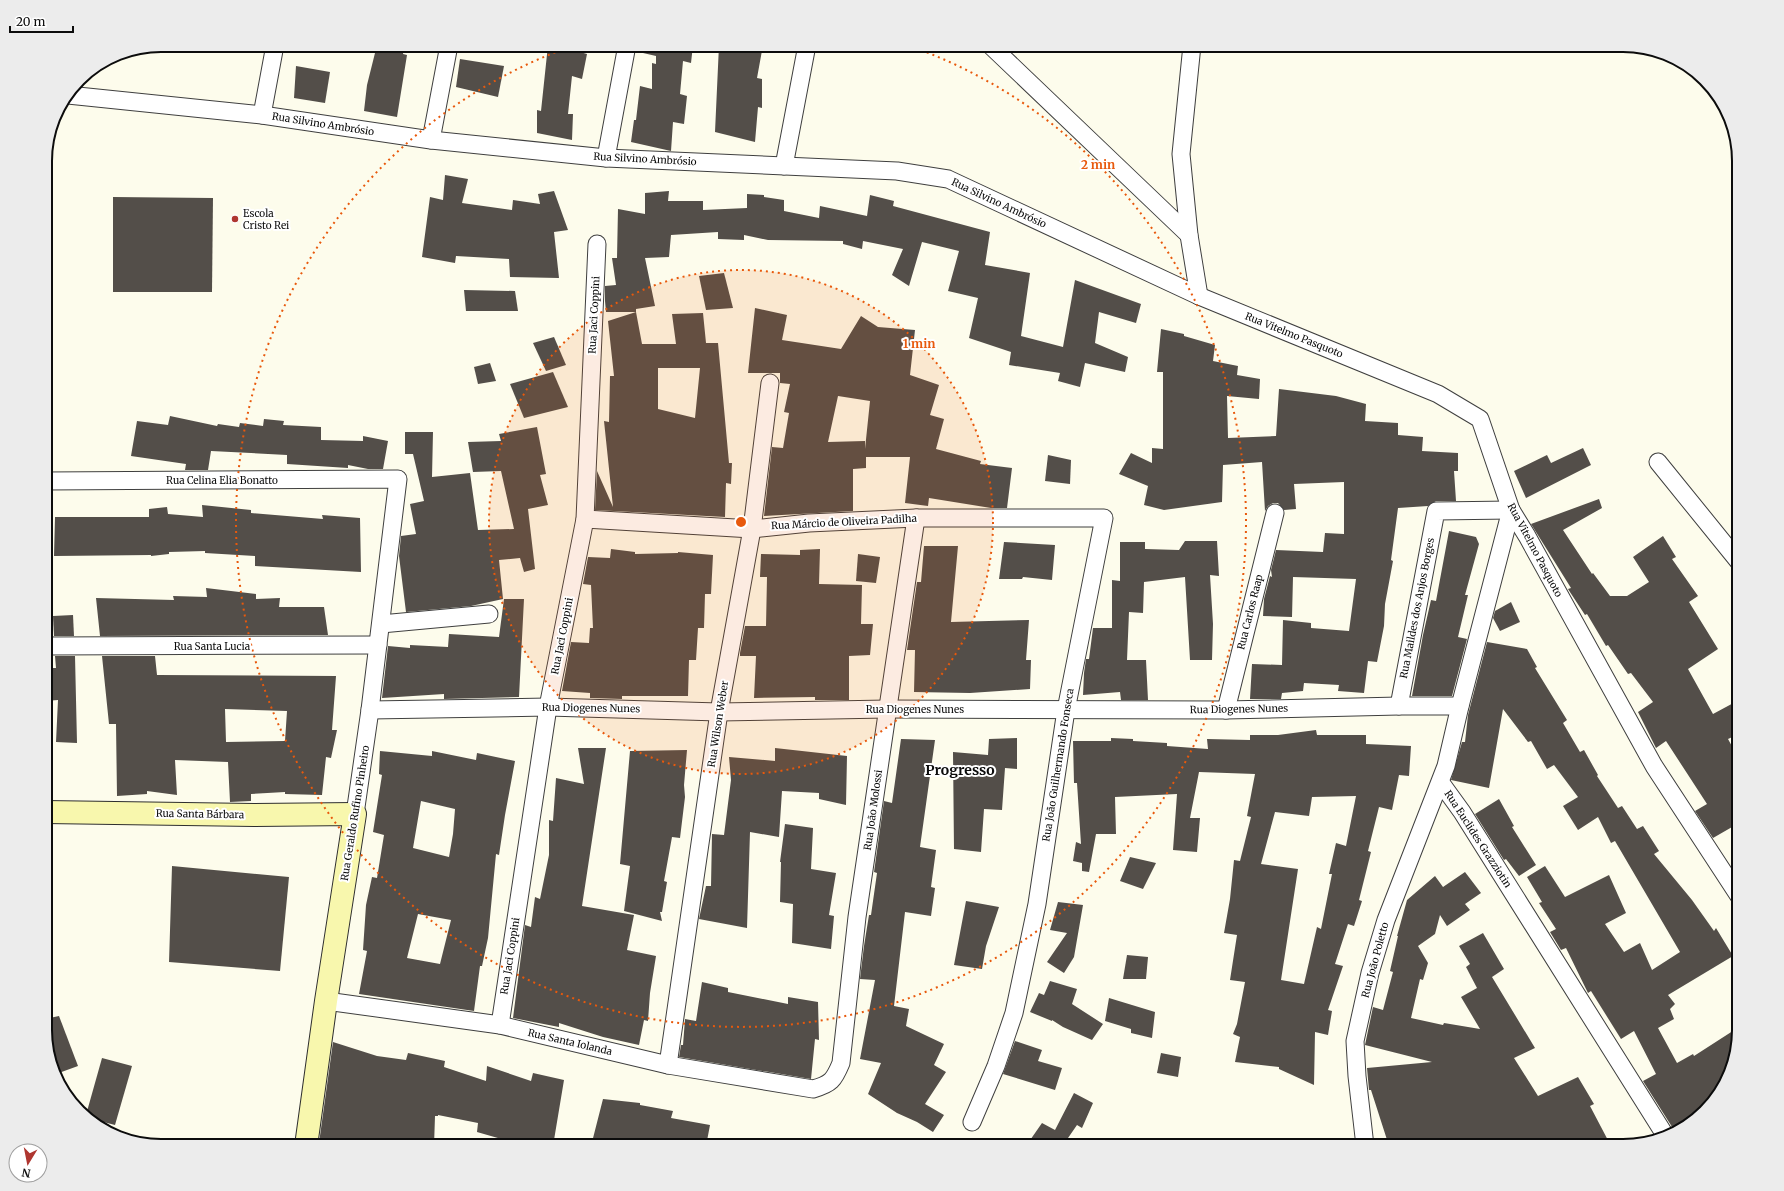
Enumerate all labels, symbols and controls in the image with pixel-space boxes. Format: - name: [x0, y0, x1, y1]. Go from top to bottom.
- scale bar: [10, 8, 73, 34]
- text: 20 m: [16, 14, 45, 29]
- street label: Rua Silvino Ambrósio: [271, 110, 375, 139]
- street label: Rua Silvino Ambrósio: [593, 150, 697, 168]
- text: 2 min: [1081, 157, 1115, 172]
- street label: Rua Silvino Ambrósio: [949, 175, 1049, 231]
- place label: Escola Cristo Rei: [243, 207, 289, 232]
- marker: Escola Cristo Rei: [230, 214, 240, 224]
- street label: Rua Jaci Coppini: [585, 276, 603, 354]
- street label: Rua Vitelmo Pasquoto: [1243, 309, 1345, 361]
- text: 1 min: [903, 336, 935, 351]
- street label: Rua Celina Elia Bonatto: [166, 474, 278, 487]
- street label: Rua Vitelmo Pasquoto: [1505, 501, 1565, 599]
- street label: Rua Márcio de Oliveira Padilha: [771, 512, 918, 532]
- centre of rings: [734, 515, 748, 529]
- street label: Rua Maildes dos Anjos Borges: [1397, 536, 1437, 679]
- street label: Rua Carlos Raap: [1234, 573, 1266, 651]
- street label: Rua Jaci Coppini: [548, 597, 576, 675]
- street label: Rua Santa Lucia: [174, 640, 251, 653]
- street label: Rua Wilson Weber: [705, 679, 731, 768]
- street label: Rua João Guilhermando Fonseca: [1039, 687, 1077, 843]
- street label: Rua Diogenes Nunes: [542, 701, 640, 715]
- street label: Rua Diogenes Nunes: [1190, 702, 1288, 716]
- street label: Rua Diogenes Nunes: [866, 703, 964, 716]
- street label: Rua Geraldo Rufino Pinheiro: [338, 744, 372, 882]
- district label: Progresso: [925, 761, 995, 779]
- street label: Rua João Molossi: [861, 769, 885, 851]
- street label: Rua Euclides Grazziotin: [1442, 788, 1515, 891]
- street label: Rua Santa Bárbara: [156, 807, 245, 821]
- street label: Rua Jaci Coppini: [497, 917, 523, 995]
- street label: Rua João Poletto: [1359, 921, 1391, 999]
- street label: Rua Santa Iolanda: [526, 1026, 614, 1058]
- north arrow: [8, 1143, 48, 1183]
- text: N: [20, 1165, 32, 1180]

